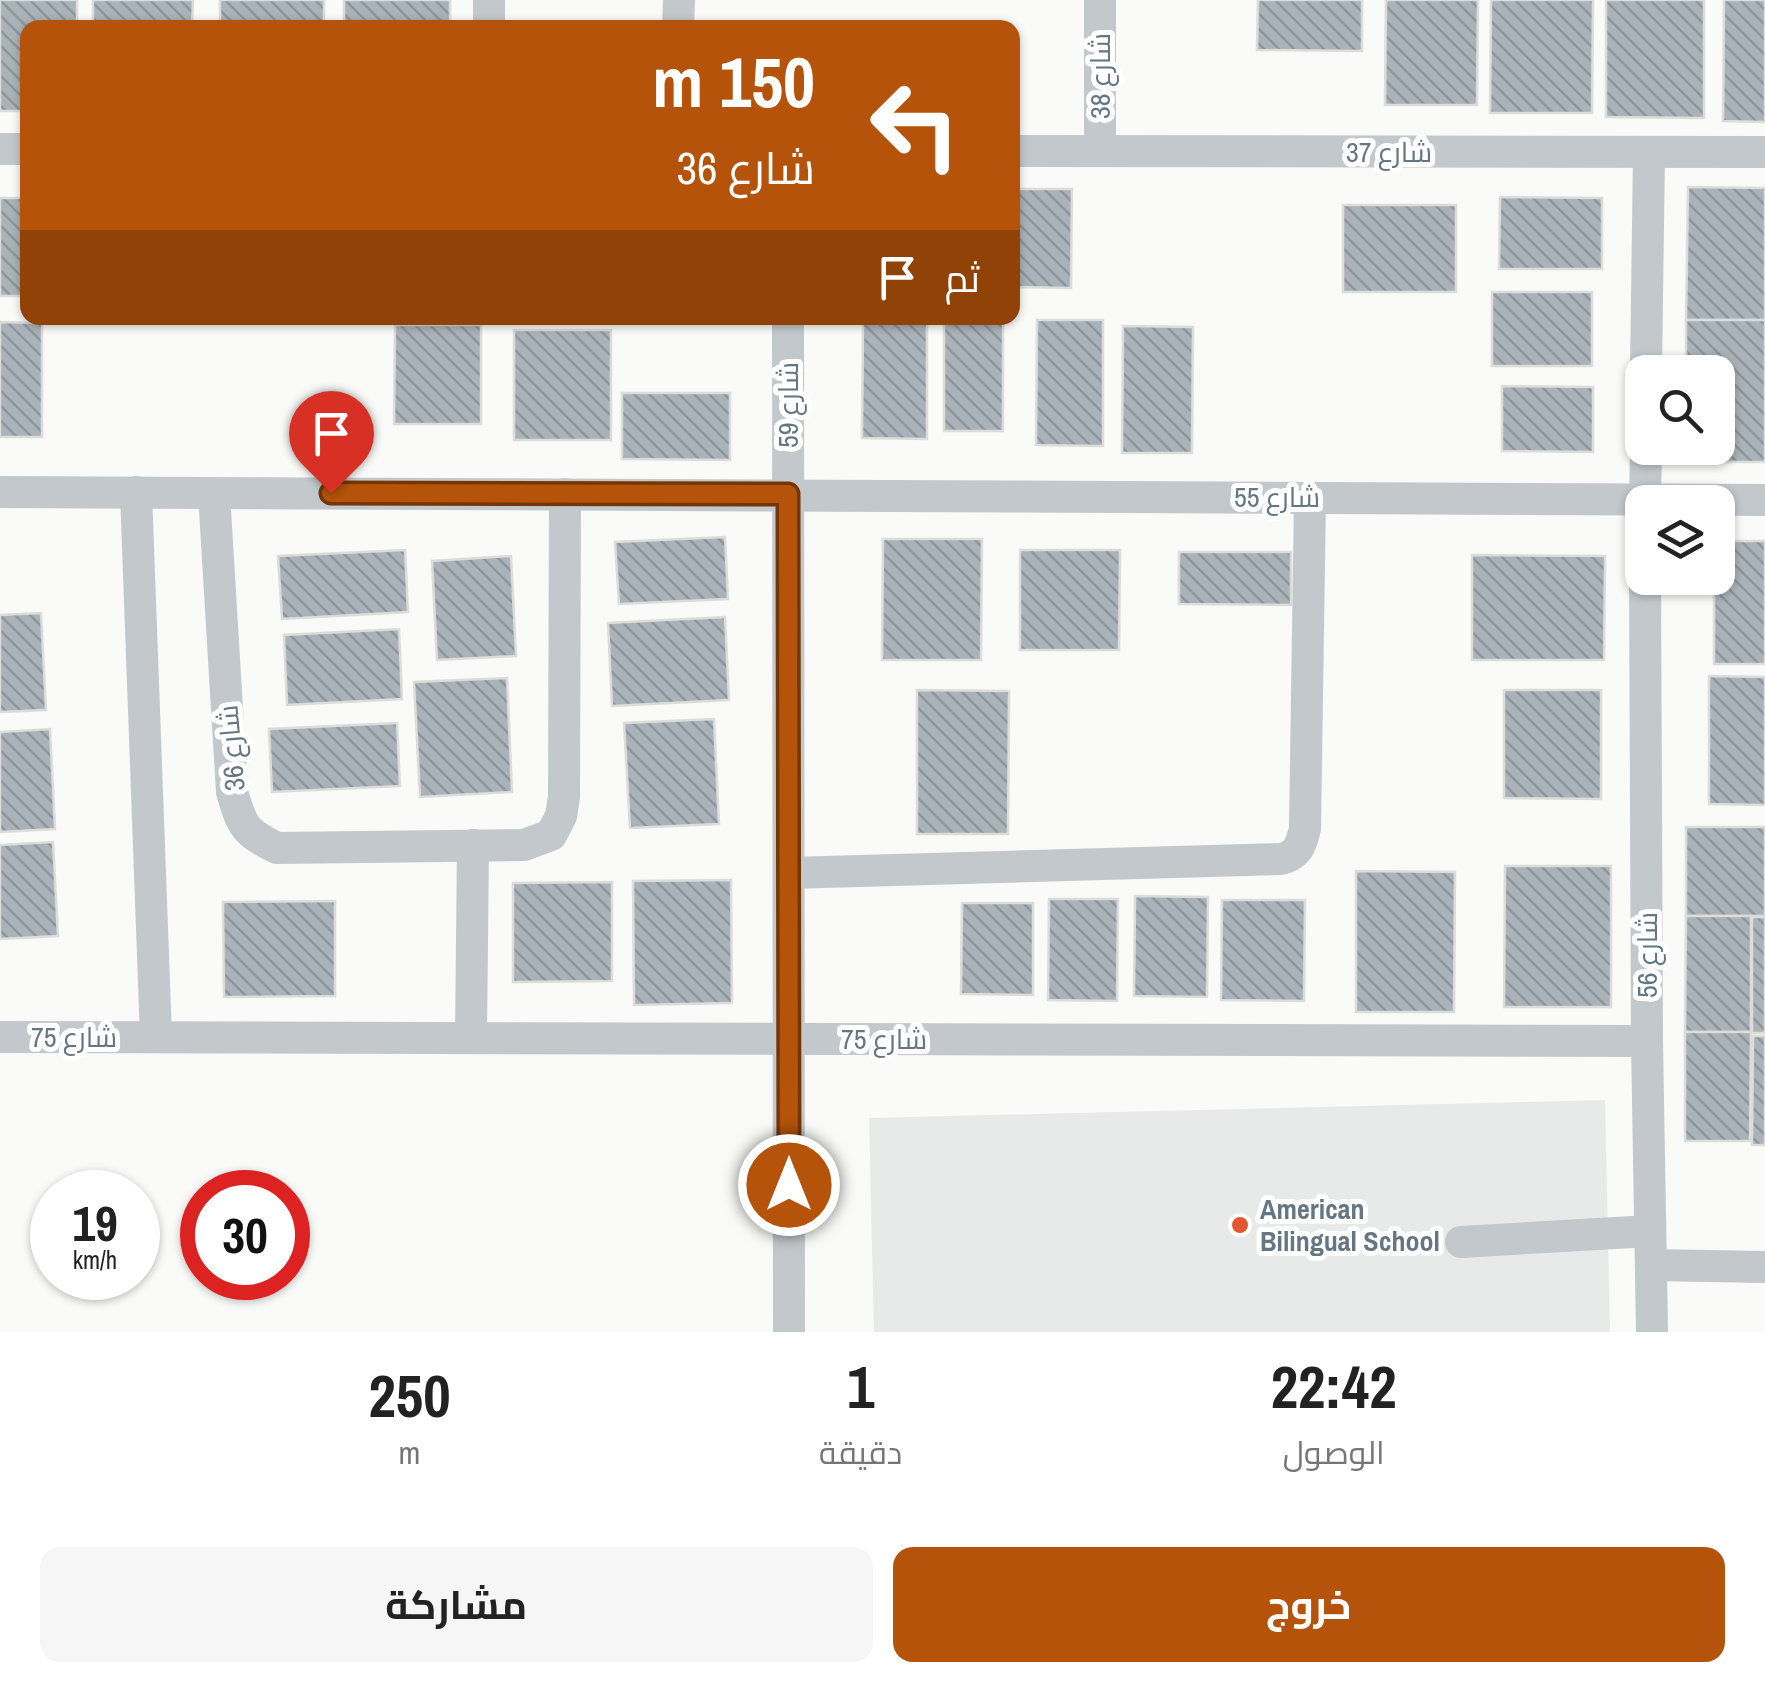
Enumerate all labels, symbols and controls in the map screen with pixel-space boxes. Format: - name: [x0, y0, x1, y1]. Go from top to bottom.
- street label: شارع 38: [1081, 33, 1119, 119]
- text: 150 m: [652, 35, 815, 129]
- icon: left: [850, 60, 980, 190]
- street label: شارع 37: [1346, 133, 1432, 171]
- text: شارع 36: [677, 137, 815, 198]
- icon: arrive: [870, 250, 925, 305]
- text: ثم: [945, 253, 980, 304]
- map controls: [1625, 355, 1735, 595]
- button: search: [1625, 355, 1735, 465]
- street label: شارع 59: [769, 362, 807, 448]
- pin: [289, 391, 374, 494]
- icon: arrive: [304, 406, 359, 461]
- street label: شارع 55: [1234, 478, 1320, 516]
- button: layers: [1625, 485, 1735, 595]
- street label: شارع 36: [208, 703, 254, 793]
- street label: شارع 56: [1628, 912, 1666, 998]
- street label: شارع 75: [31, 1018, 117, 1056]
- street label: شارع 75: [841, 1020, 927, 1058]
- position arrow: [737, 1133, 841, 1237]
- speed limit sign: 30: [180, 1170, 310, 1300]
- text: 19: [72, 1189, 118, 1257]
- place label: American Bilingual School: [1260, 1190, 1440, 1260]
- marker: American Bilingual School: [1229, 1214, 1251, 1236]
- text: km/h: [73, 1243, 117, 1277]
- text: 1: [847, 1346, 874, 1427]
- text: 22:42: [1271, 1346, 1397, 1427]
- text: 250: [368, 1355, 451, 1436]
- text: m: [399, 1431, 420, 1474]
- text: دقيقة: [819, 1431, 902, 1474]
- text: الوصول: [1283, 1431, 1385, 1474]
- button: مشاركة: [40, 1547, 873, 1662]
- button: خروج: [893, 1547, 1725, 1662]

